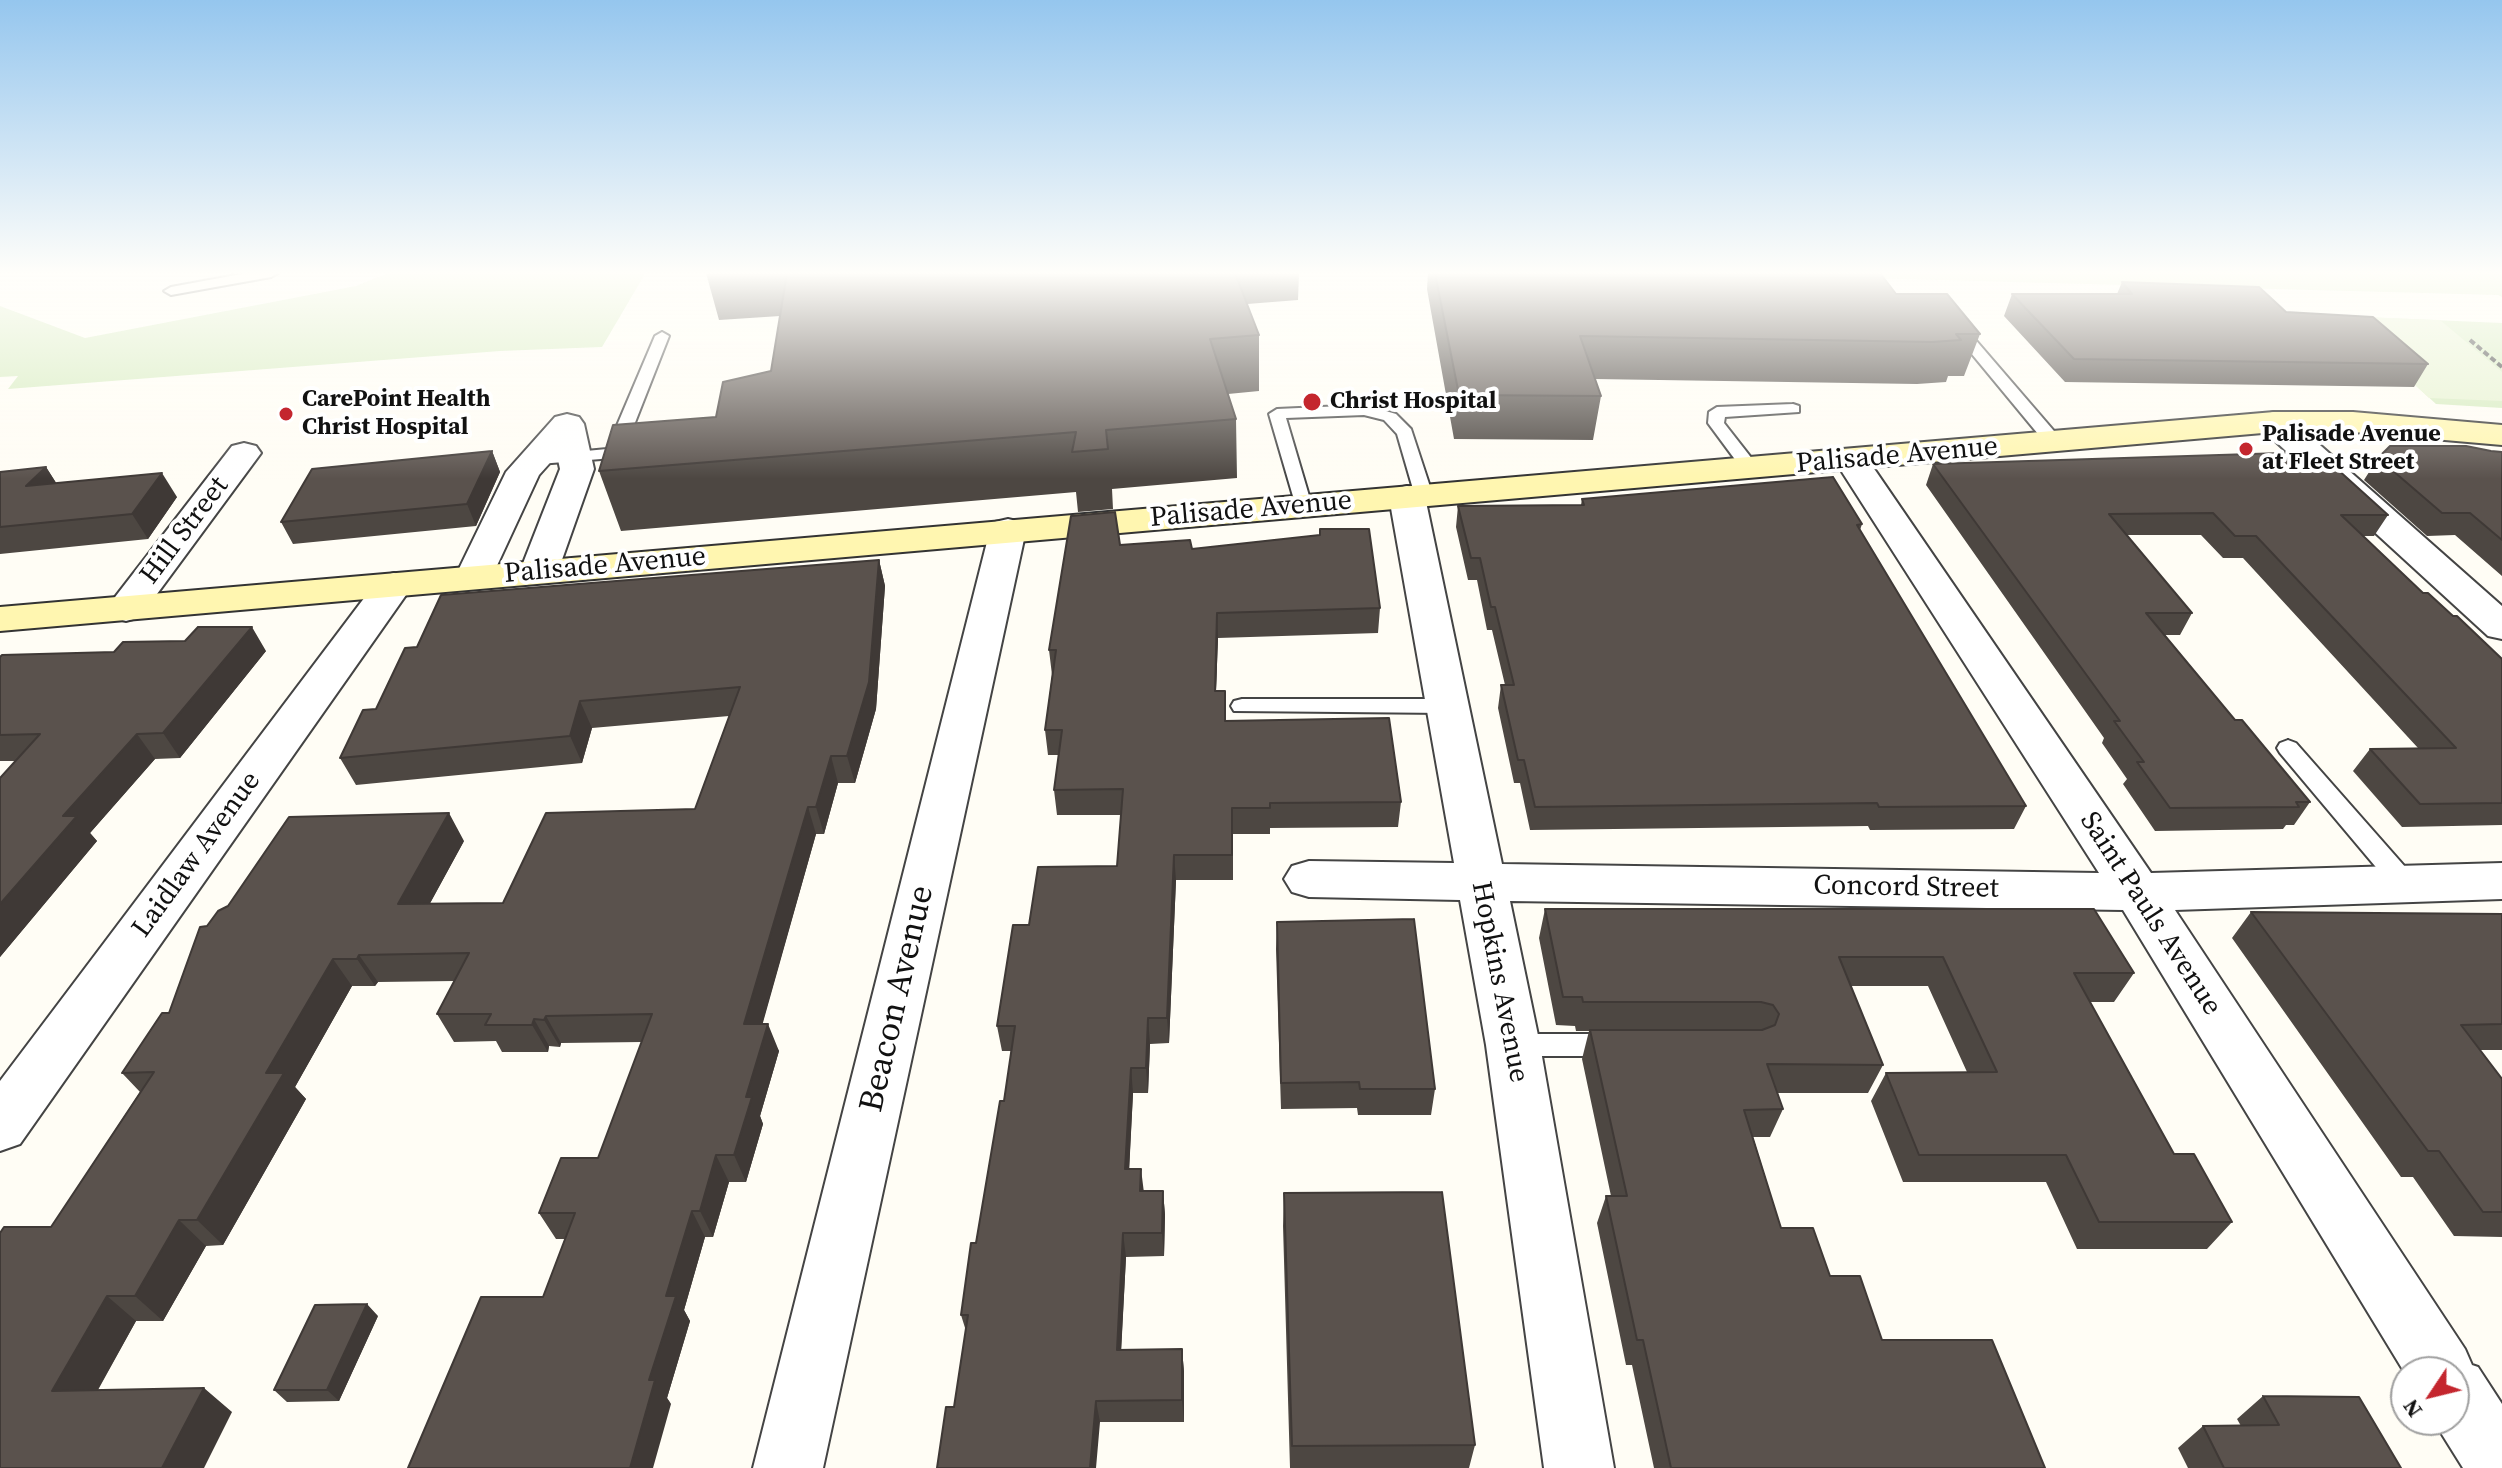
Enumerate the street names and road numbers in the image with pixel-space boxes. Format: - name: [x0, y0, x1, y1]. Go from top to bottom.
- street label: Palisade Avenue: [1795, 430, 1999, 482]
- street label: Hill Street: [134, 471, 236, 591]
- street label: Palisade Avenue: [1149, 484, 1353, 536]
- street label: Palisade Avenue: [503, 540, 707, 592]
- street label: Laidlaw Avenue: [126, 766, 268, 944]
- street label: Saint Pauls Avenue: [2072, 806, 2228, 1022]
- street label: Concord Street: [1813, 870, 1999, 906]
- street label: Hopkins Avenue: [1463, 879, 1535, 1085]
- street label: Beacon Avenue: [852, 882, 944, 1116]

